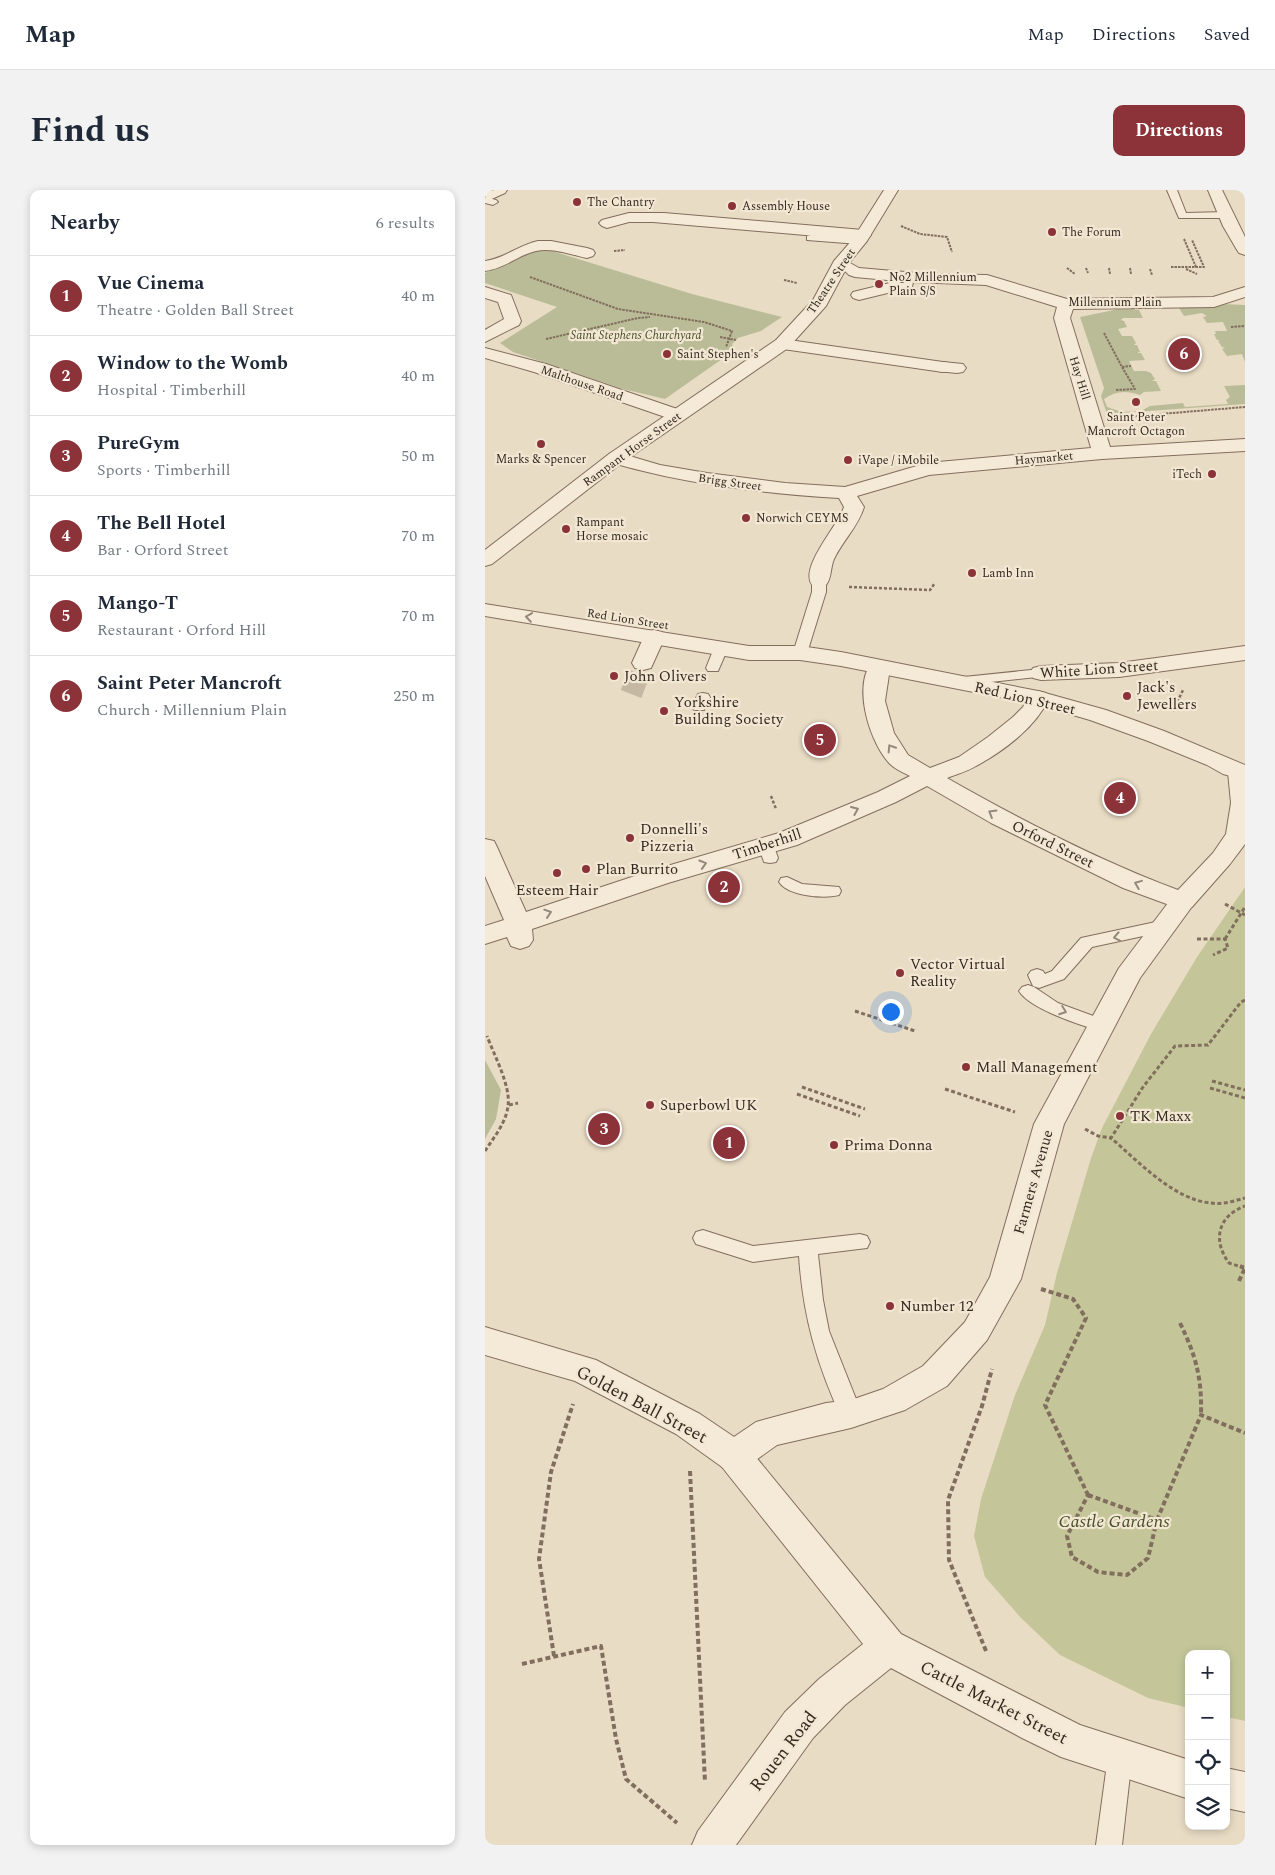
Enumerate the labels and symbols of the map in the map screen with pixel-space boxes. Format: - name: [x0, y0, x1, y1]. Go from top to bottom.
- place label: The Chantry: [587, 193, 656, 212]
- marker: The Chantry: [571, 196, 583, 208]
- place label: Assembly House: [742, 197, 830, 216]
- marker: Assembly House: [726, 200, 738, 212]
- place label: The Forum: [1062, 223, 1121, 242]
- marker: The Forum: [1046, 226, 1058, 238]
- street label: Theatre Street: [802, 244, 861, 318]
- place label: No̱2 Millennium Plain S/S: [889, 268, 977, 301]
- marker: No̱2 Millennium Plain S/S: [873, 278, 885, 290]
- street label: Millennium Plain: [1068, 293, 1162, 312]
- park label: Saint Stephens Churchyard: [570, 326, 702, 345]
- pin: 6: [1168, 335, 1200, 373]
- place label: Saint Stephen's: [677, 345, 759, 364]
- marker: Saint Stephen's: [661, 348, 673, 360]
- street label: Hay Hill: [1064, 354, 1095, 402]
- street label: Malthouse Road: [538, 360, 626, 407]
- marker: Saint Peter Mancroft Octagon: [1130, 396, 1142, 408]
- street label: Rampant Horse Street: [579, 407, 685, 492]
- place label: Saint Peter Mancroft Octagon: [1087, 408, 1185, 441]
- marker: Marks & Spencer: [535, 438, 547, 450]
- street label: Haymarket: [1014, 446, 1074, 471]
- place label: Marks & Spencer: [496, 450, 586, 469]
- place label: iVape / iMobile: [858, 451, 939, 470]
- marker: iVape / iMobile: [842, 454, 854, 466]
- place label: iTech: [1172, 465, 1202, 484]
- marker: iTech: [1206, 468, 1218, 480]
- street label: Brigg Street: [697, 469, 763, 496]
- place label: Norwich CEYMS: [756, 509, 848, 528]
- marker: Norwich CEYMS: [740, 512, 752, 524]
- place label: Rampant Horse mosaic: [576, 513, 649, 546]
- marker: Rampant Horse mosaic: [560, 523, 572, 535]
- place label: Lamb Inn: [982, 564, 1034, 583]
- marker: Lamb Inn: [966, 567, 978, 579]
- street label: Red Lion Street: [586, 604, 670, 635]
- one-way arrow: [524, 612, 532, 623]
- street label: White Lion Street: [1039, 654, 1159, 685]
- place label: John Olivers: [624, 665, 707, 688]
- marker: John Olivers: [608, 670, 620, 682]
- street label: Red Lion Street: [972, 676, 1078, 721]
- place label: Jack's Jewellers: [1137, 676, 1197, 716]
- marker: Jack's Jewellers: [1121, 690, 1133, 702]
- place label: Yorkshire Building Society: [674, 691, 784, 731]
- marker: Yorkshire Building Society: [658, 705, 670, 717]
- pin: 5: [804, 721, 836, 759]
- one-way arrow: [888, 744, 897, 753]
- pin: 4: [1104, 779, 1136, 817]
- one-way arrow: [851, 806, 859, 816]
- one-way arrow: [988, 810, 997, 820]
- street label: Orford Street: [1008, 815, 1098, 874]
- place label: Donnelli's Pizzeria: [640, 818, 708, 858]
- street label: Timberhill: [730, 823, 805, 866]
- marker: Donnelli's Pizzeria: [624, 832, 636, 844]
- place label: Plan Burrito: [596, 858, 678, 881]
- one-way arrow: [698, 859, 706, 869]
- marker: Plan Burrito: [580, 863, 592, 875]
- marker: Esteem Hair: [551, 867, 563, 879]
- pin: 2: [708, 868, 740, 906]
- place label: Esteem Hair: [516, 879, 598, 902]
- one-way arrow: [1134, 880, 1143, 890]
- one-way arrow: [543, 909, 551, 919]
- one-way arrow: [1113, 931, 1122, 941]
- place label: Vector Virtual Reality: [910, 953, 1005, 993]
- marker: Vector Virtual Reality: [894, 967, 906, 979]
- your location: [878, 999, 904, 1025]
- one-way arrow: [1058, 1005, 1066, 1015]
- place label: Mall Management: [976, 1056, 1097, 1079]
- marker: Mall Management: [960, 1061, 972, 1073]
- place label: Superbowl UK: [660, 1094, 757, 1117]
- marker: Superbowl UK: [644, 1099, 656, 1111]
- place label: TK Maxx: [1130, 1105, 1192, 1128]
- pin: 3: [588, 1110, 620, 1148]
- marker: TK Maxx: [1114, 1110, 1126, 1122]
- pin: 1: [713, 1124, 745, 1162]
- street label: Farmers Avenue: [1008, 1127, 1059, 1237]
- place label: Prima Donna: [844, 1134, 933, 1157]
- marker: Prima Donna: [828, 1139, 840, 1151]
- place label: Number 12: [900, 1295, 974, 1318]
- marker: Number 12: [884, 1300, 896, 1312]
- street label: Golden Ball Street: [571, 1358, 712, 1451]
- park label: Castle Gardens: [1058, 1508, 1170, 1535]
- street label: Cattle Market Street: [915, 1653, 1072, 1751]
- street label: Rouen Road: [743, 1705, 824, 1797]

